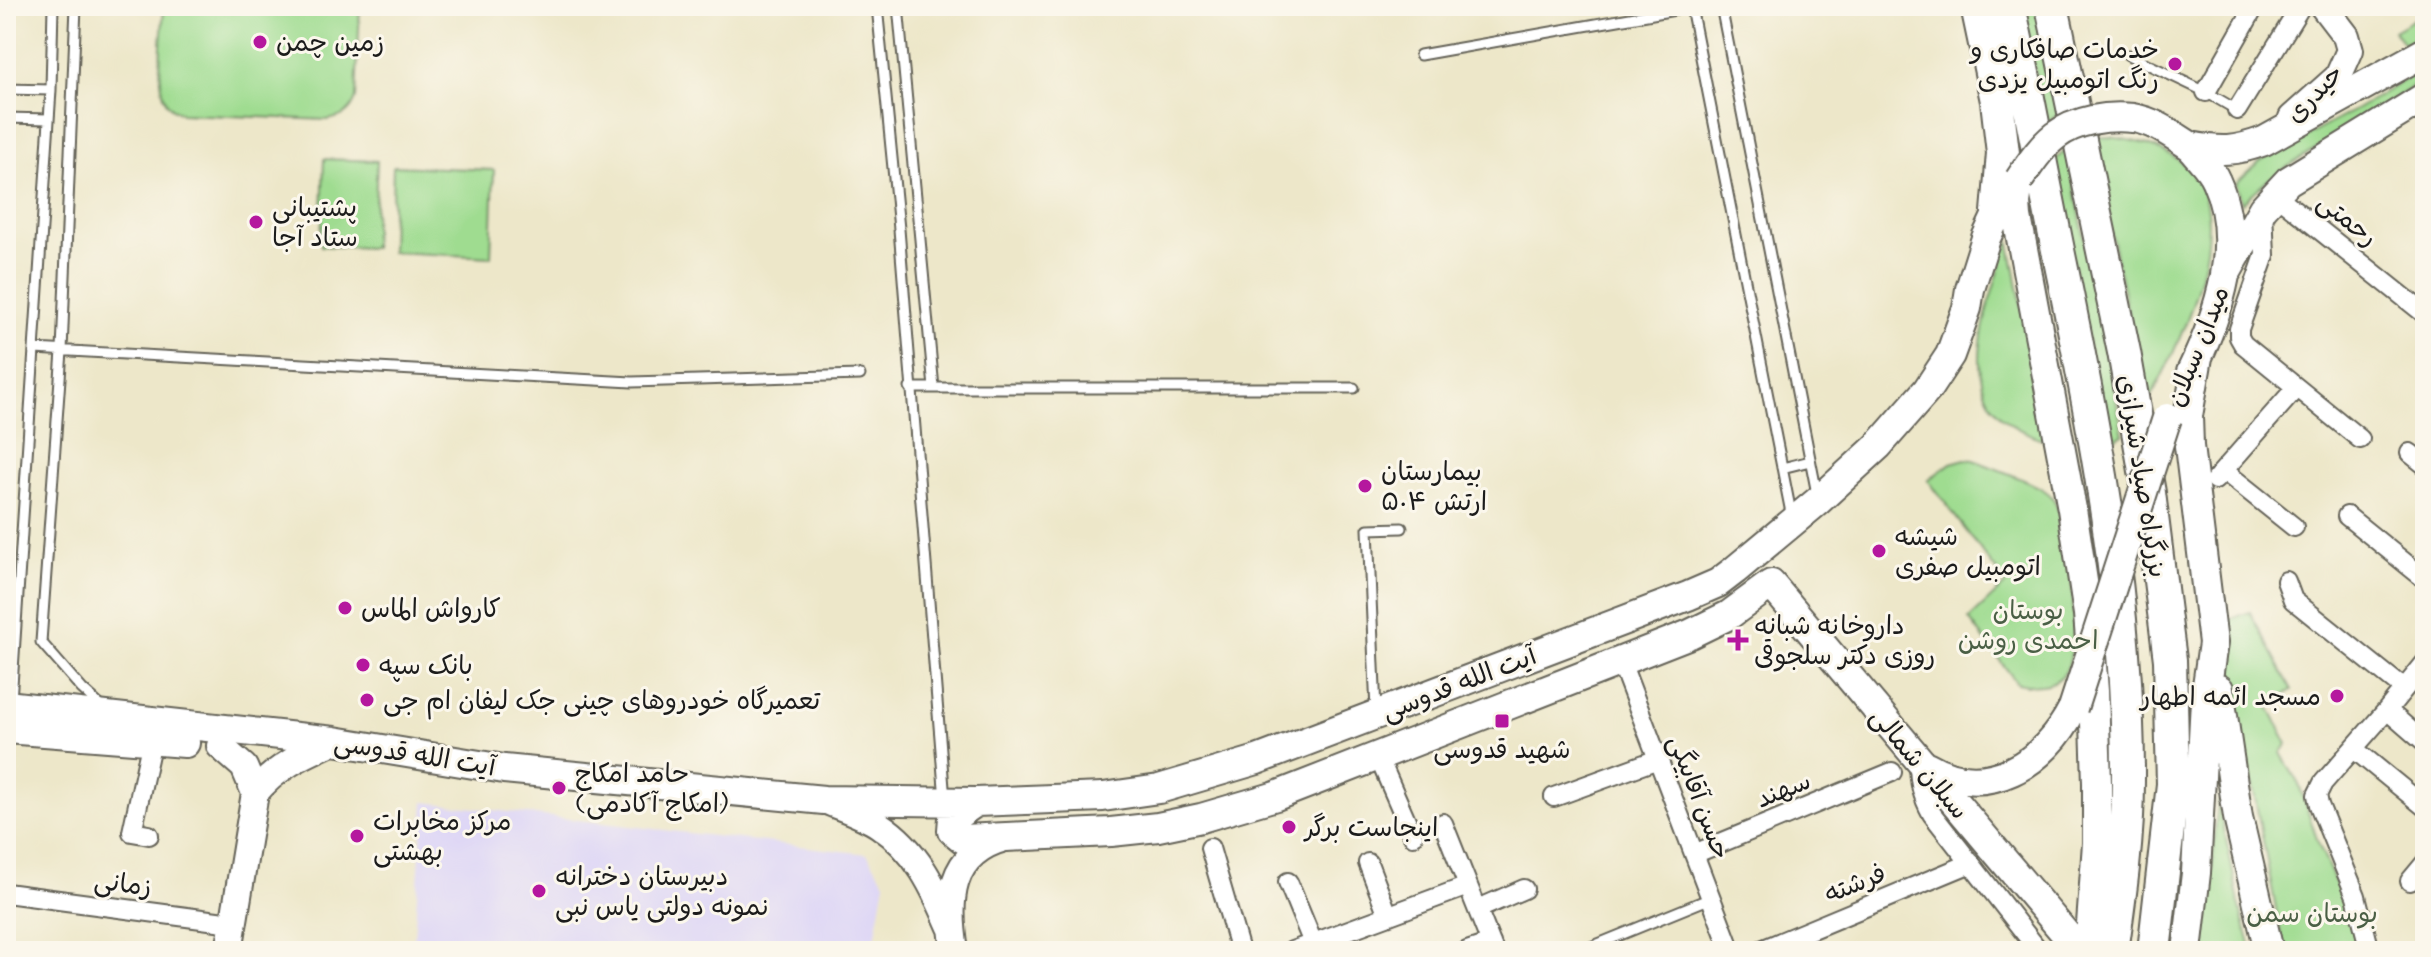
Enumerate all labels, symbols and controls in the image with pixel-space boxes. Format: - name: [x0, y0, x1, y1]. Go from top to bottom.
- place label: زمین چمن: [276, 27, 384, 61]
- marker: زمین چمن: [251, 33, 269, 51]
- place label: خدمات صافکاری و رنگ اتومبیل یزدی: [1968, 34, 2159, 98]
- marker: خدمات صافکاری و رنگ اتومبیل یزدی: [2166, 55, 2184, 73]
- street label: حیدری: [2279, 58, 2352, 131]
- street label: رحمتی: [2310, 186, 2384, 255]
- place label: پشتیبانی ستاد آجا: [272, 192, 358, 256]
- marker: پشتیبانی ستاد آجا: [247, 213, 265, 231]
- street label: میدان سبلان: [2159, 282, 2238, 412]
- street label: بزرگراه صیاد شیرازی: [2108, 372, 2174, 580]
- place label: بیمارستان ۵۰۴ ارتش: [1381, 456, 1487, 520]
- marker: بیمارستان ۵۰۴ ارتش: [1356, 477, 1374, 495]
- place label: شیشه اتومبیل صفری: [1895, 521, 2041, 585]
- marker: شیشه اتومبیل صفری: [1870, 542, 1888, 560]
- place label: کارواش الماس: [361, 593, 501, 627]
- park label: بوستان احمدی روشن: [1958, 595, 2098, 659]
- marker: کارواش الماس: [336, 599, 354, 617]
- place label: داروخانه شبانه روزی دکتر سلجوقی: [1754, 610, 1935, 674]
- marker: داروخانه شبانه روزی دکتر سلجوقی: [1729, 631, 1747, 649]
- street label: آیت الله قدوسی: [1378, 639, 1543, 730]
- place label: بانک سپه: [379, 650, 473, 684]
- marker: بانک سپه: [354, 656, 372, 674]
- place label: مسجد ائمه اطهار: [2138, 681, 2321, 715]
- place label: تعمیرگاه خودروهای چینی جک لیفان ام جی: [383, 685, 821, 720]
- marker: مسجد ائمه اطهار: [2328, 687, 2346, 705]
- marker: تعمیرگاه خودروهای چینی جک لیفان ام جی: [358, 691, 376, 709]
- street label: سبلان شمالی: [1862, 701, 1975, 827]
- marker: شهید قدوسی: [1493, 712, 1511, 730]
- street label: آیت الله قدوسی: [332, 726, 499, 786]
- street label: حسن آقابیگی: [1659, 731, 1737, 865]
- place label: شهید قدوسی: [1433, 734, 1571, 768]
- place label: حامد امکاج (امکاج آکادمی): [575, 758, 728, 822]
- street label: سهند: [1751, 765, 1816, 817]
- marker: حامد امکاج (امکاج آکادمی): [550, 779, 568, 797]
- place label: مرکز مخابرات بهشتی: [373, 806, 511, 870]
- place label: اینجاست برگر: [1303, 812, 1438, 846]
- marker: اینجاست برگر: [1280, 818, 1298, 836]
- marker: مرکز مخابرات بهشتی: [348, 827, 366, 845]
- street label: فرشته: [1820, 857, 1892, 912]
- place label: دبیرستان دخترانه نمونه دولتی یاس نبی: [555, 861, 770, 925]
- street label: زمانی: [92, 865, 154, 905]
- marker: دبیرستان دخترانه نمونه دولتی یاس نبی: [530, 882, 548, 900]
- park label: بوستان سمن: [2246, 898, 2378, 932]

